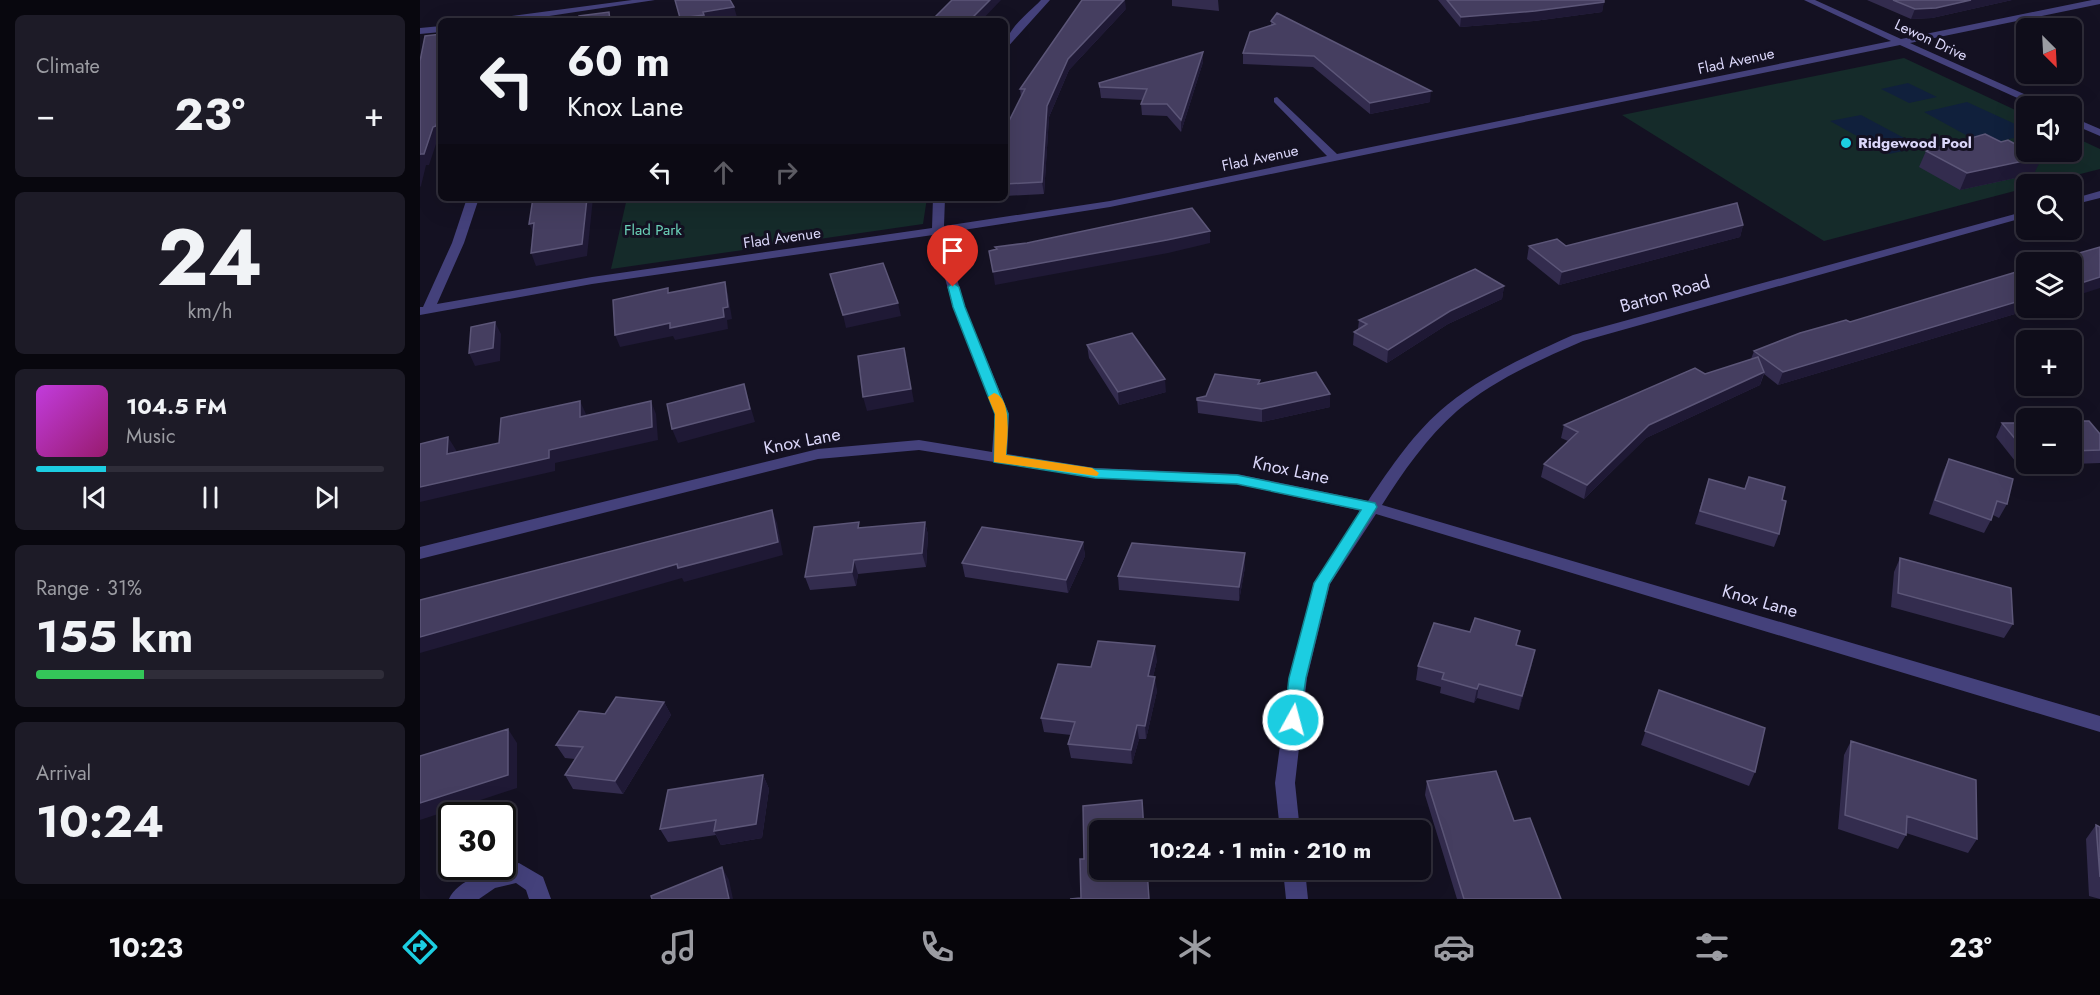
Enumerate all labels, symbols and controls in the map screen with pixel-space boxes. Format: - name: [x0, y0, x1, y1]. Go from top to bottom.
- street label: Lewon Drive: [1891, 14, 1971, 67]
- north arrow: [2016, 18, 2082, 84]
- map controls: [2016, 18, 2082, 474]
- text: 60 m: [567, 31, 670, 92]
- icon: left: [468, 42, 546, 120]
- street label: Flad Avenue: [1696, 42, 1777, 80]
- text: Climate: [36, 52, 100, 81]
- text: 23°: [174, 82, 245, 147]
- text: Knox Lane: [567, 87, 683, 126]
- text: −: [36, 91, 55, 138]
- text: +: [364, 91, 384, 138]
- button: sound: [2016, 96, 2082, 162]
- place label: Ridgewood Pool: [1858, 132, 1972, 154]
- marker: Ridgewood Pool: [1839, 136, 1853, 150]
- street label: Flad Avenue: [1220, 139, 1301, 177]
- icon: left: [644, 156, 677, 189]
- icon: ahead: [707, 156, 740, 189]
- icon: right: [770, 156, 803, 189]
- button: search: [2016, 174, 2082, 240]
- text: 24: [157, 202, 263, 314]
- park label: Flad Park: [624, 219, 682, 241]
- street label: Flad Avenue: [742, 222, 822, 254]
- pin: [927, 225, 978, 287]
- icon: arrive: [936, 234, 969, 267]
- button: layers: [2016, 252, 2082, 318]
- street label: Barton Road: [1617, 269, 1713, 319]
- text: km/h: [187, 297, 233, 326]
- button: +: [2016, 330, 2082, 396]
- text: 104.5 FM: [126, 390, 227, 422]
- button: −: [2016, 408, 2082, 474]
- street label: Knox Lane: [761, 421, 843, 461]
- text: Music: [126, 422, 176, 451]
- street label: Knox Lane: [1250, 449, 1332, 491]
- icon: previous: [78, 481, 111, 514]
- icon: pause: [194, 481, 227, 514]
- icon: next: [310, 481, 343, 514]
- text: Range · 31%: [36, 574, 142, 603]
- street label: Knox Lane: [1719, 578, 1801, 624]
- text: 155 km: [36, 604, 193, 669]
- position arrow: [1261, 688, 1325, 752]
- text: Arrival: [36, 759, 91, 788]
- text: 10:24: [36, 789, 164, 854]
- speed limit sign: 30: [438, 802, 516, 880]
- text: 10:24 · 1 min · 210 m: [1149, 834, 1371, 866]
- icon: directions: [399, 926, 441, 968]
- icon: music: [658, 926, 700, 968]
- icon: phone: [916, 926, 958, 968]
- icon: climate: [1174, 926, 1216, 968]
- icon: car: [1433, 926, 1475, 968]
- icon: filters: [1691, 926, 1733, 968]
- text: 10:23: [108, 928, 183, 967]
- text: 23°: [1949, 928, 1992, 967]

